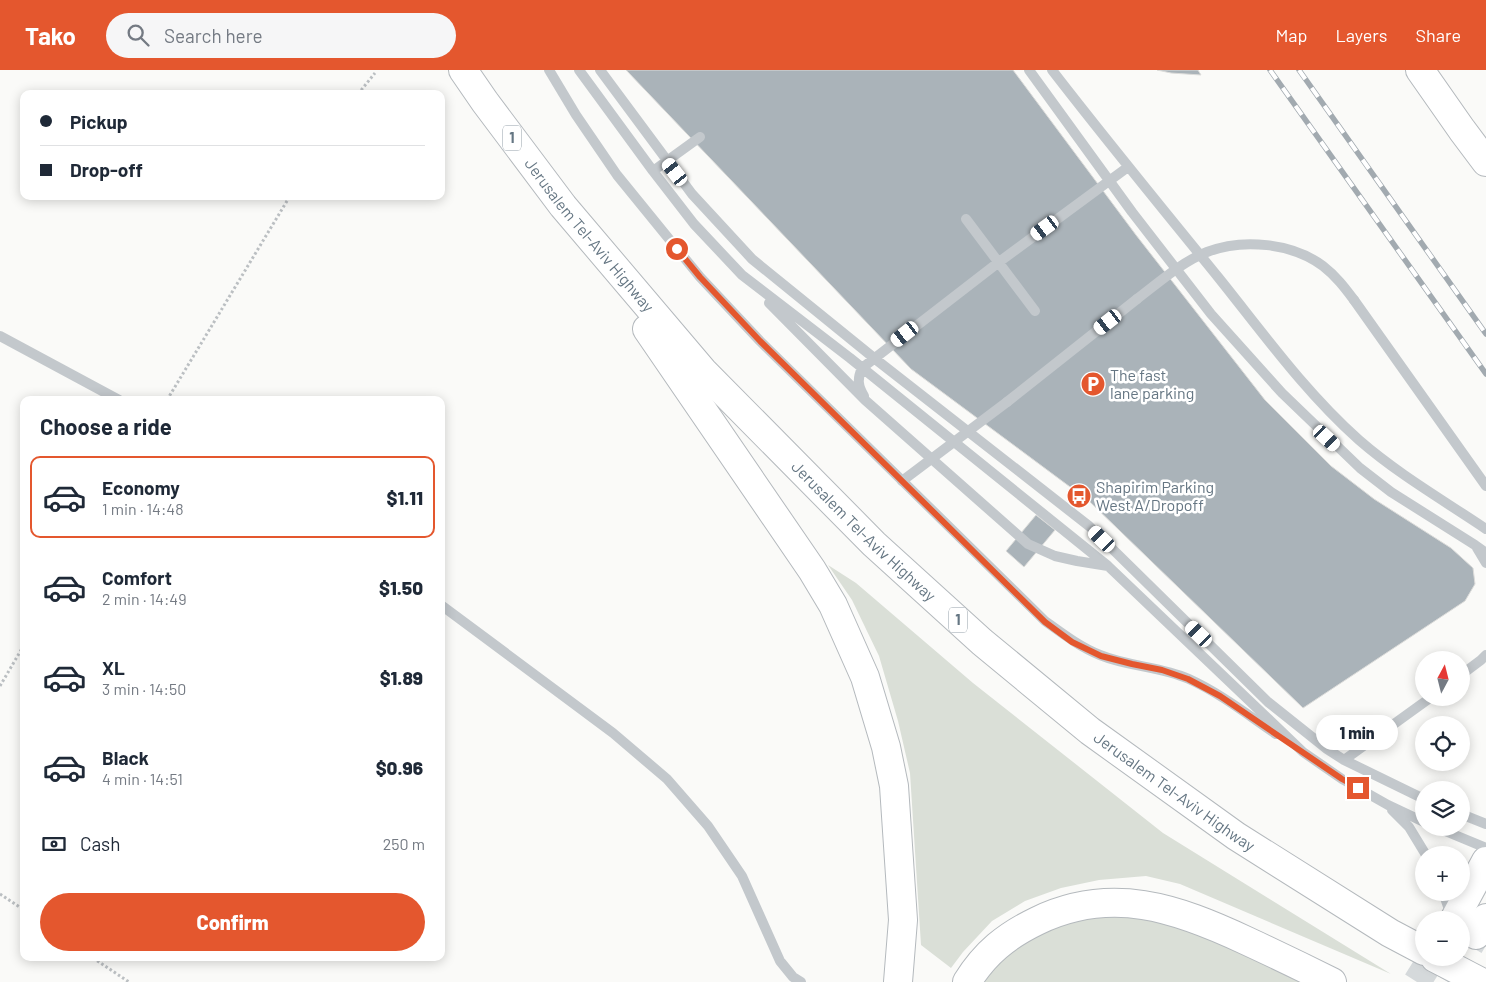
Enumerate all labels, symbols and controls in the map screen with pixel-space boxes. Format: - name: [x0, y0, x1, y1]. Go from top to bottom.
- search box: [106, 13, 456, 58]
- text: Tako: [25, 21, 76, 50]
- icon: search: [124, 21, 152, 49]
- text: Search here: [164, 24, 263, 47]
- text: Map: [1275, 24, 1307, 46]
- text: Layers: [1335, 24, 1388, 46]
- text: Share: [1416, 24, 1461, 46]
- text: Pickup: [70, 110, 128, 133]
- road number: 1: [503, 126, 521, 150]
- street label: Jerusalem Tel-Aviv Highway: [521, 154, 659, 316]
- car: [659, 156, 690, 188]
- text: Drop-off: [70, 158, 143, 181]
- car: [1028, 213, 1061, 243]
- route start: [666, 238, 688, 260]
- car: [1091, 307, 1124, 337]
- car: [888, 319, 921, 349]
- place label: The fast lane parking: [1110, 365, 1194, 402]
- parking icon: The fast lane parking: [1080, 371, 1106, 397]
- text: Choose a ride: [40, 413, 172, 439]
- car: [1310, 422, 1343, 454]
- street label: Jerusalem Tel-Aviv Highway: [788, 456, 941, 605]
- icon: car: [42, 475, 87, 520]
- text: Economy: [102, 476, 180, 499]
- place label: Shapirim Parking West A/Dropoff: [1096, 477, 1214, 514]
- bus stop icon: Shapirim Parking West A/Dropoff: [1066, 483, 1092, 509]
- text: $1.11: [387, 486, 423, 509]
- text: 1 min · 14:48: [102, 499, 184, 518]
- car: [1086, 523, 1118, 555]
- icon: car: [42, 565, 87, 610]
- text: Comfort: [102, 566, 172, 589]
- text: $1.50: [379, 576, 423, 599]
- text: 2 min · 14:49: [102, 589, 186, 608]
- road number: 1: [949, 608, 967, 632]
- car: [1183, 618, 1215, 650]
- north arrow: [1415, 651, 1470, 706]
- map controls: [1415, 651, 1470, 966]
- icon: car: [42, 655, 87, 700]
- text: XL: [102, 656, 125, 679]
- text: $1.89: [380, 666, 423, 689]
- text: 3 min · 14:50: [102, 679, 186, 698]
- callout: 1 min: [1317, 716, 1399, 750]
- button: locate: [1415, 716, 1470, 771]
- text: 1 min: [1339, 723, 1375, 742]
- street label: Jerusalem Tel-Aviv Highway: [1090, 727, 1259, 855]
- icon: car: [42, 745, 87, 790]
- text: Black: [102, 746, 149, 769]
- text: $0.96: [376, 756, 423, 779]
- text: 4 min · 14:51: [102, 769, 183, 788]
- route end: [1347, 777, 1369, 799]
- button: layers: [1415, 781, 1470, 836]
- icon: cash: [40, 830, 68, 858]
- text: Cash: [80, 832, 121, 855]
- text: 250 m: [383, 834, 425, 853]
- button: +: [1415, 846, 1470, 901]
- button: Confirm: [40, 893, 425, 951]
- button: −: [1415, 911, 1470, 966]

